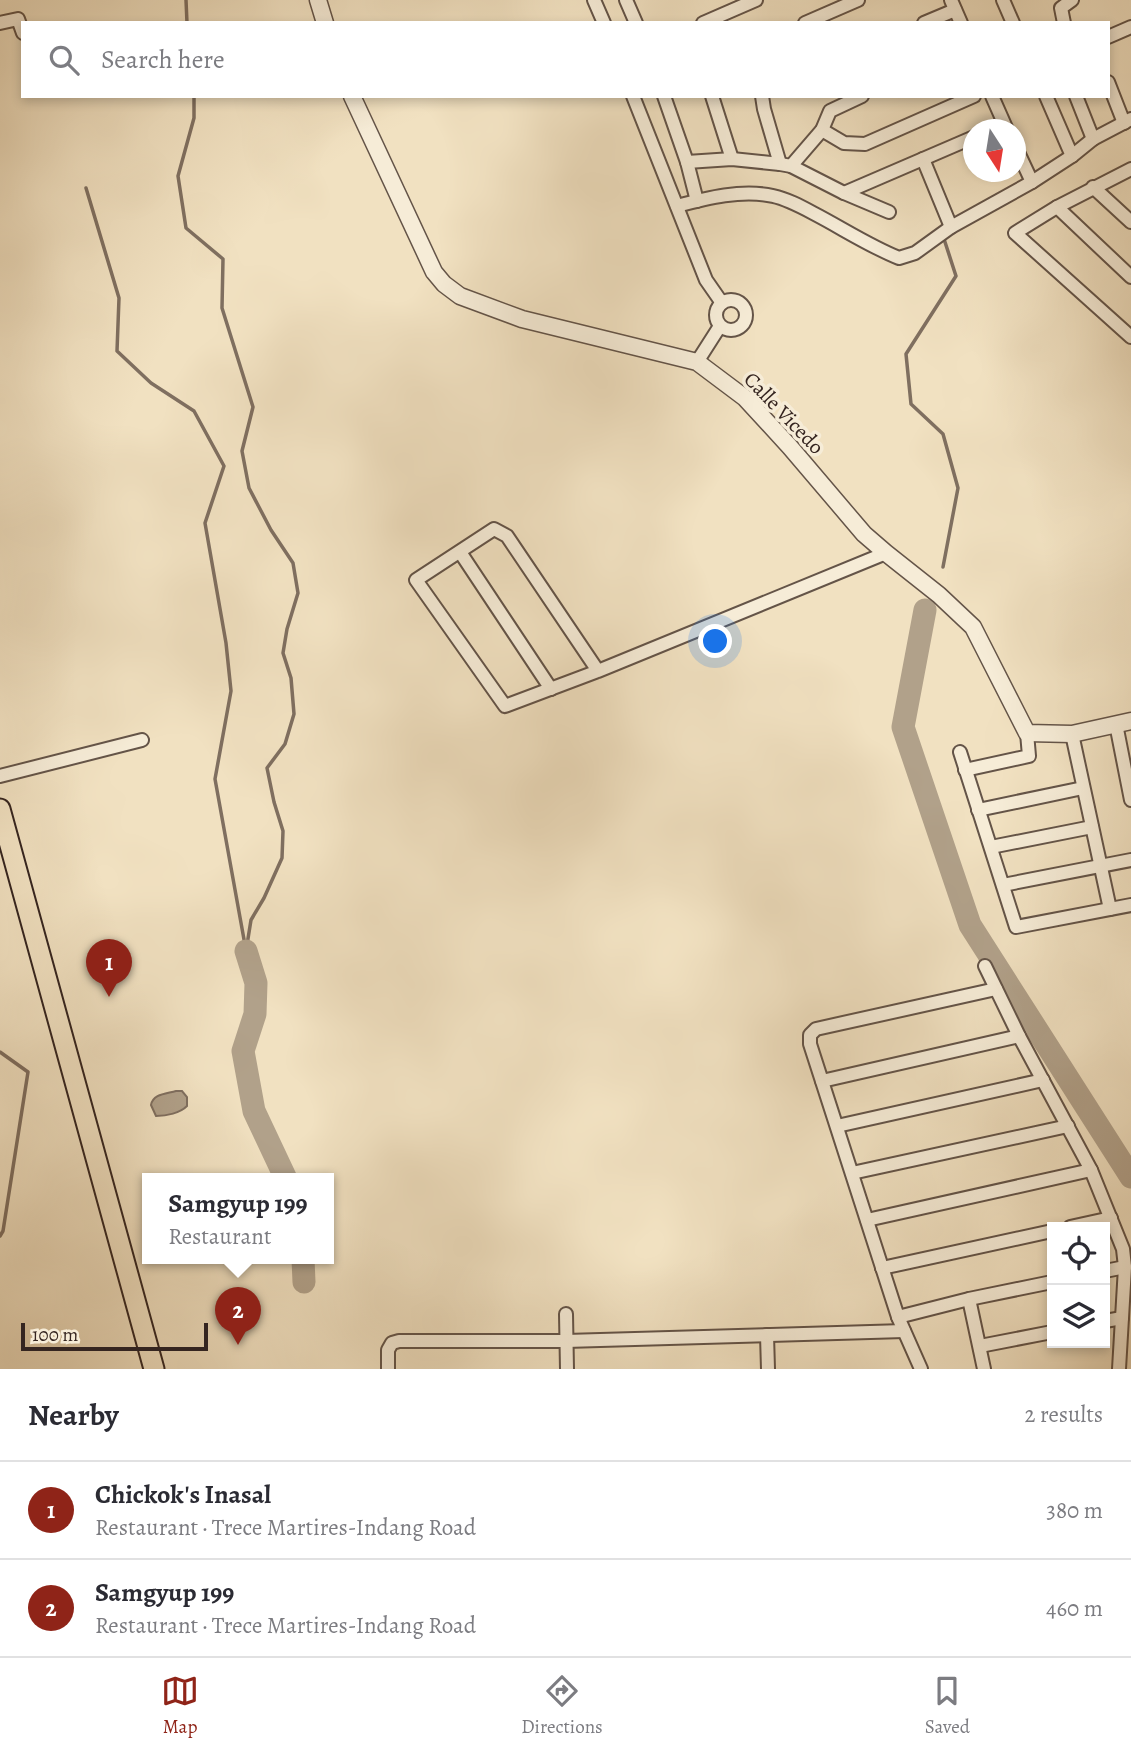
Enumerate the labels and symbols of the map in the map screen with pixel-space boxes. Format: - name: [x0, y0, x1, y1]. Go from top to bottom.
- north arrow: [963, 119, 1026, 182]
- street label: Calle Vicedo: [738, 366, 830, 460]
- your location: [698, 624, 732, 658]
- pin: 1: [86, 939, 132, 997]
- pin: 2: [215, 1287, 261, 1345]
- scale bar: [21, 1320, 208, 1352]

